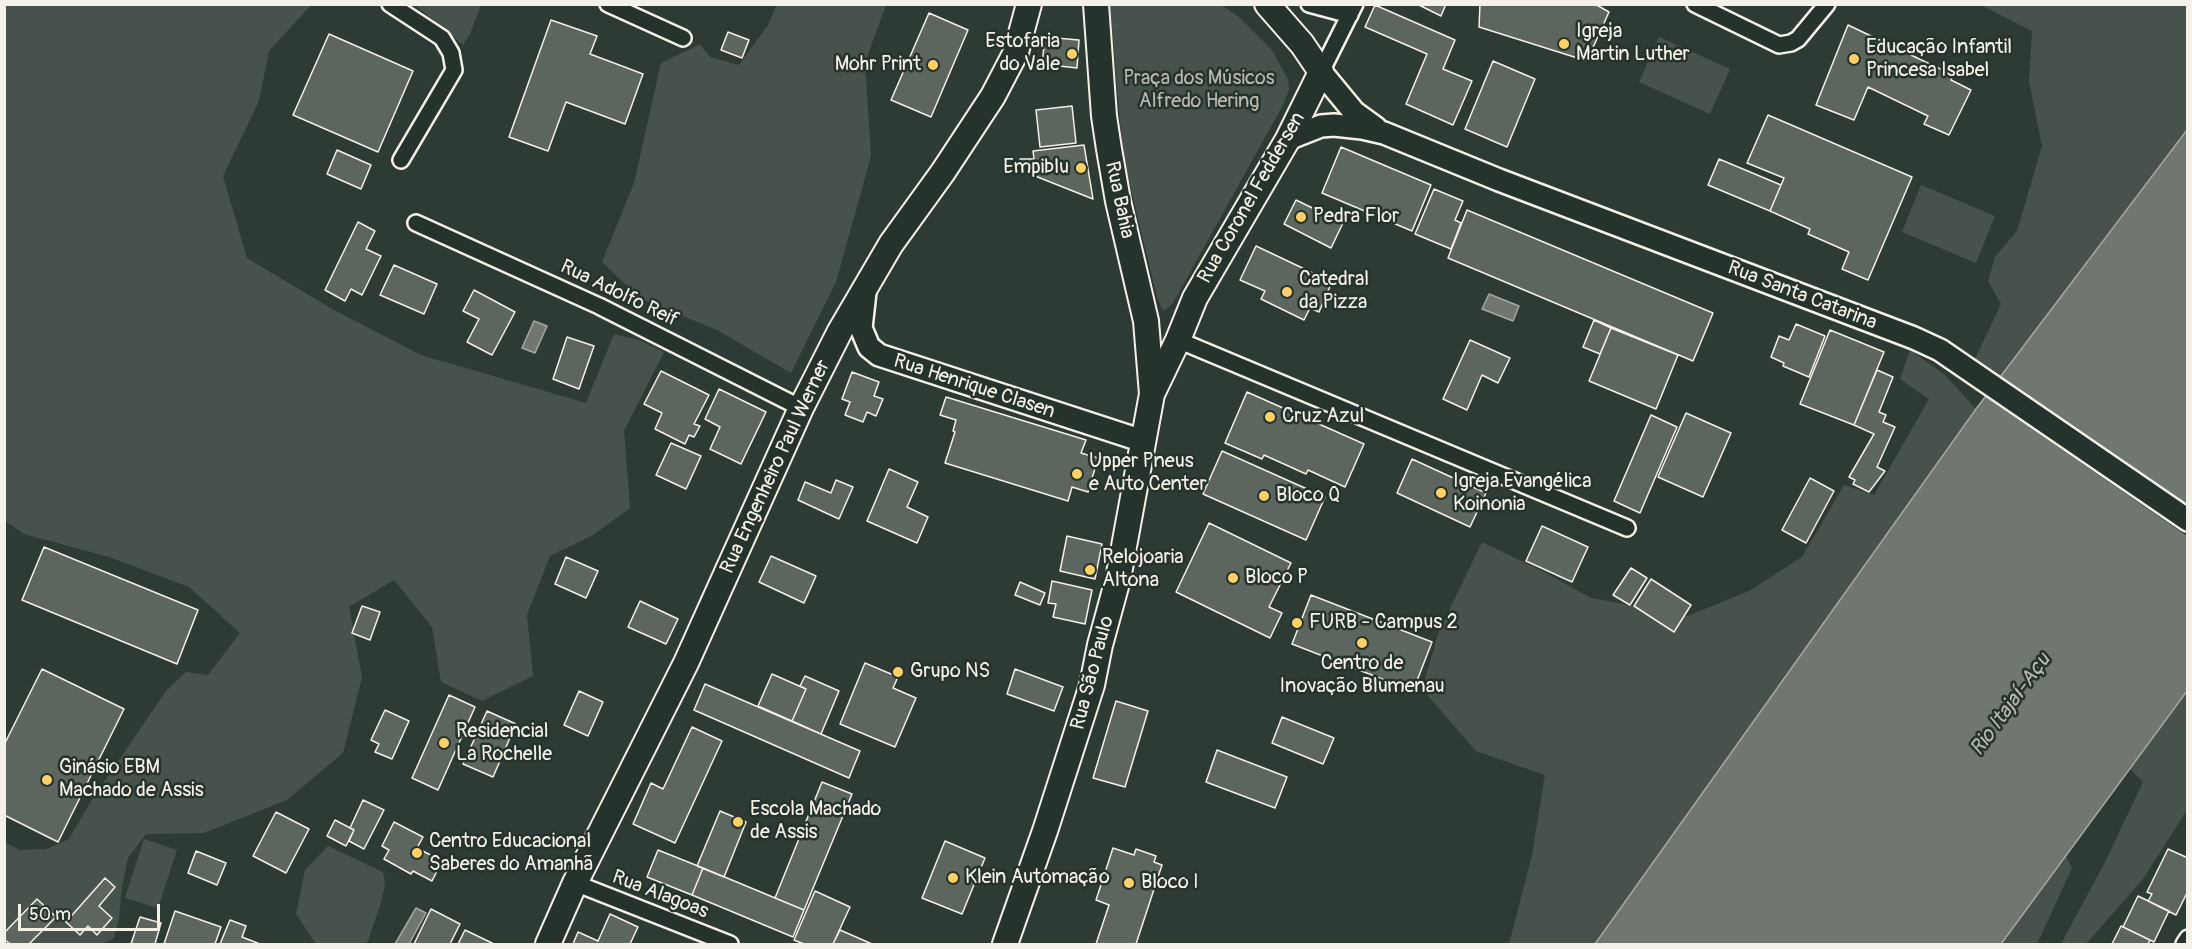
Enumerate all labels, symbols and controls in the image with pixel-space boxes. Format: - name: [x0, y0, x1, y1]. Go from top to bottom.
- place label: Igreja Martin Luther: [1576, 20, 1690, 67]
- place label: Estofaria do Vale: [985, 30, 1060, 77]
- place label: Educação Infantil Princesa Isabel: [1866, 36, 2012, 83]
- marker: Igreja Martin Luther: [1557, 37, 1571, 51]
- marker: Estofaria do Vale: [1065, 47, 1079, 61]
- marker: Educação Infantil Princesa Isabel: [1847, 52, 1861, 66]
- place label: Mohr Print: [835, 53, 921, 77]
- marker: Mohr Print: [926, 58, 940, 72]
- park label: Praça dos Músicos Alfredo Hering: [1123, 67, 1275, 114]
- street label: Rua Coronel Feddersen: [1193, 108, 1311, 288]
- place label: Empiblu: [1003, 156, 1069, 180]
- street label: Rua Bahia: [1099, 159, 1139, 241]
- marker: Empiblu: [1074, 161, 1088, 175]
- place label: Pedra Flor: [1313, 205, 1399, 229]
- marker: Pedra Flor: [1294, 210, 1308, 224]
- street label: Rua Adolfo Reif: [556, 255, 682, 333]
- street label: Rua Santa Catarina: [1724, 256, 1880, 336]
- place label: Catedral da Pizza: [1299, 268, 1369, 315]
- marker: Catedral da Pizza: [1280, 285, 1294, 299]
- street label: Rua Henrique Clasen: [890, 350, 1058, 424]
- street label: Rua Engenheiro Paul Werner: [716, 356, 836, 578]
- place label: Cruz Azul: [1282, 405, 1364, 429]
- marker: Cruz Azul: [1263, 410, 1277, 424]
- place label: Upper Pneus e Auto Center: [1089, 450, 1207, 497]
- marker: Upper Pneus e Auto Center: [1070, 467, 1084, 481]
- place label: Igreja Evangélica Koinonia: [1453, 470, 1591, 517]
- place label: Bloco Q: [1276, 484, 1340, 508]
- marker: Igreja Evangélica Koinonia: [1434, 486, 1448, 500]
- marker: Bloco Q: [1257, 489, 1271, 503]
- place label: Relojoaria Altona: [1102, 546, 1184, 593]
- marker: Relojoaria Altona: [1083, 563, 1097, 577]
- place label: Bloco P: [1245, 566, 1308, 590]
- marker: Bloco P: [1226, 571, 1240, 585]
- place label: FURB - Campus 2: [1309, 611, 1458, 635]
- street label: Rua São Paulo: [1066, 613, 1120, 733]
- marker: FURB - Campus 2: [1290, 616, 1304, 630]
- marker: Centro de Inovação Blumenau: [1355, 636, 1369, 650]
- water label: Rio Itajaí-Açu: [1965, 649, 2057, 761]
- place label: Centro de Inovação Blumenau: [1279, 652, 1445, 699]
- place label: Grupo NS: [910, 660, 990, 684]
- marker: Grupo NS: [891, 665, 905, 679]
- place label: Residencial La Rochelle: [456, 720, 552, 767]
- marker: Residencial La Rochelle: [437, 736, 451, 750]
- place label: Ginásio EBM Machado de Assis: [59, 756, 204, 803]
- marker: Ginásio EBM Machado de Assis: [40, 773, 54, 787]
- place label: Escola Machado de Assis: [750, 798, 881, 845]
- marker: Escola Machado de Assis: [731, 815, 745, 829]
- place label: Centro Educacional Saberes do Amanhã: [429, 830, 594, 877]
- marker: Centro Educacional Saberes do Amanhã: [410, 846, 424, 860]
- street label: Rua Alagoas: [608, 866, 712, 924]
- place label: Klein Automação: [965, 866, 1110, 890]
- marker: Klein Automação: [946, 871, 960, 885]
- place label: Bloco I: [1141, 871, 1199, 895]
- marker: Bloco I: [1122, 876, 1136, 890]
- scale bar: [21, 892, 164, 930]
- text: 50 m: [29, 903, 71, 926]

